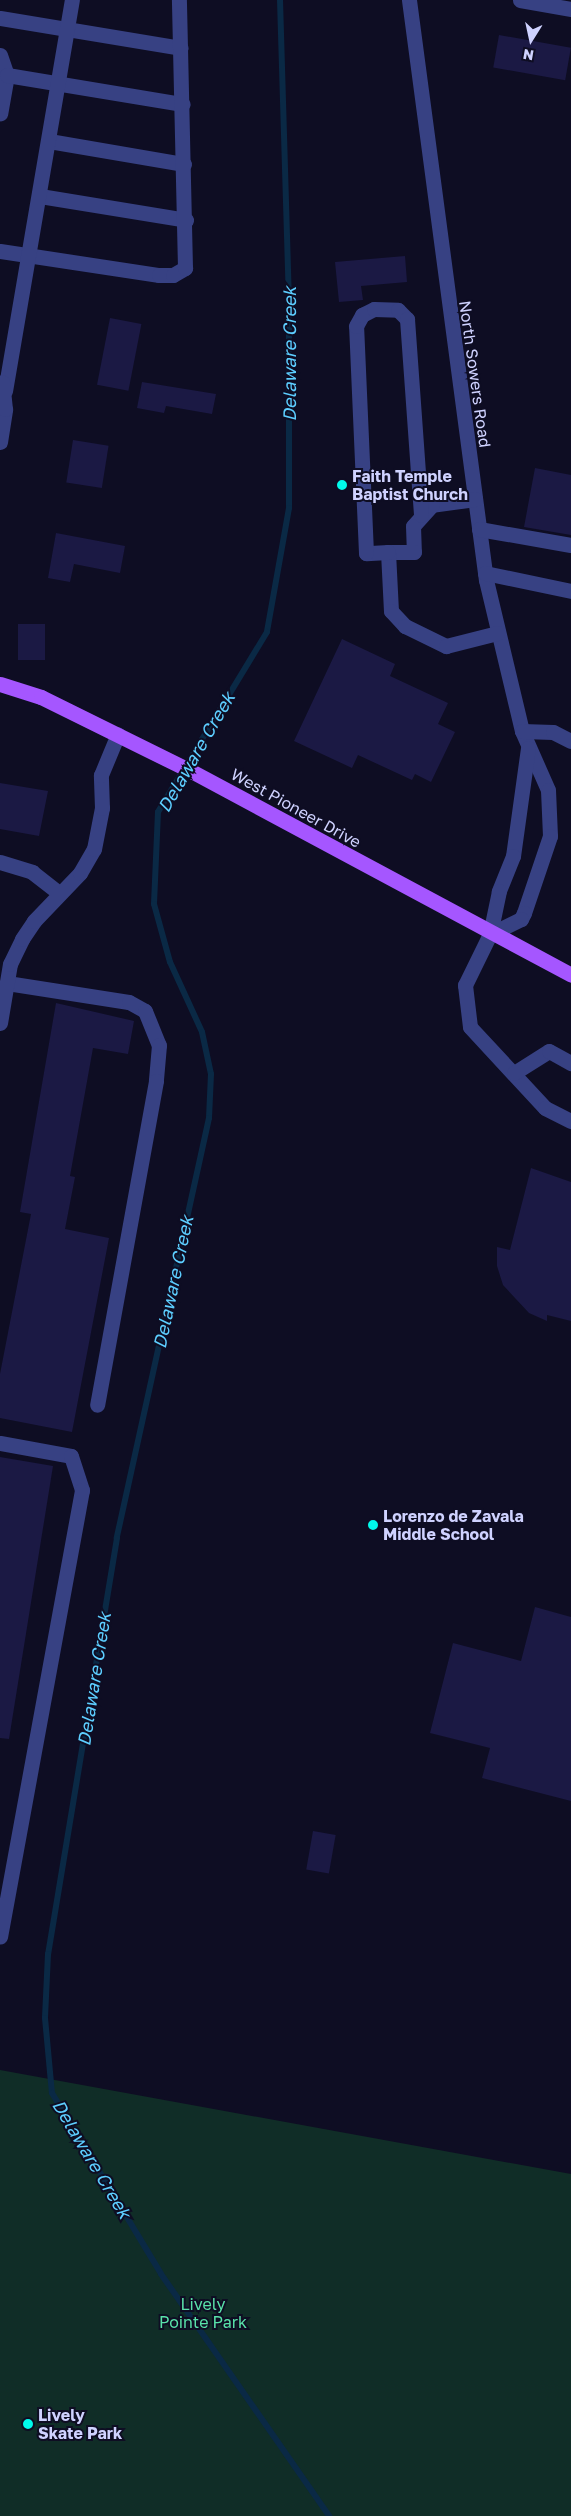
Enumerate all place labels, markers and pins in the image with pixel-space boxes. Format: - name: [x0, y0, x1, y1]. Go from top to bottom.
- place label: Faith Temple Baptist Church: [352, 466, 468, 504]
- marker: Faith Temple Baptist Church: [336, 479, 348, 491]
- place label: Lorenzo de Zavala Middle School: [383, 1506, 524, 1544]
- marker: Lorenzo de Zavala Middle School: [367, 1519, 379, 1531]
- place label: Lively Skate Park: [38, 2405, 122, 2443]
- marker: Lively Skate Park: [22, 2418, 34, 2430]

